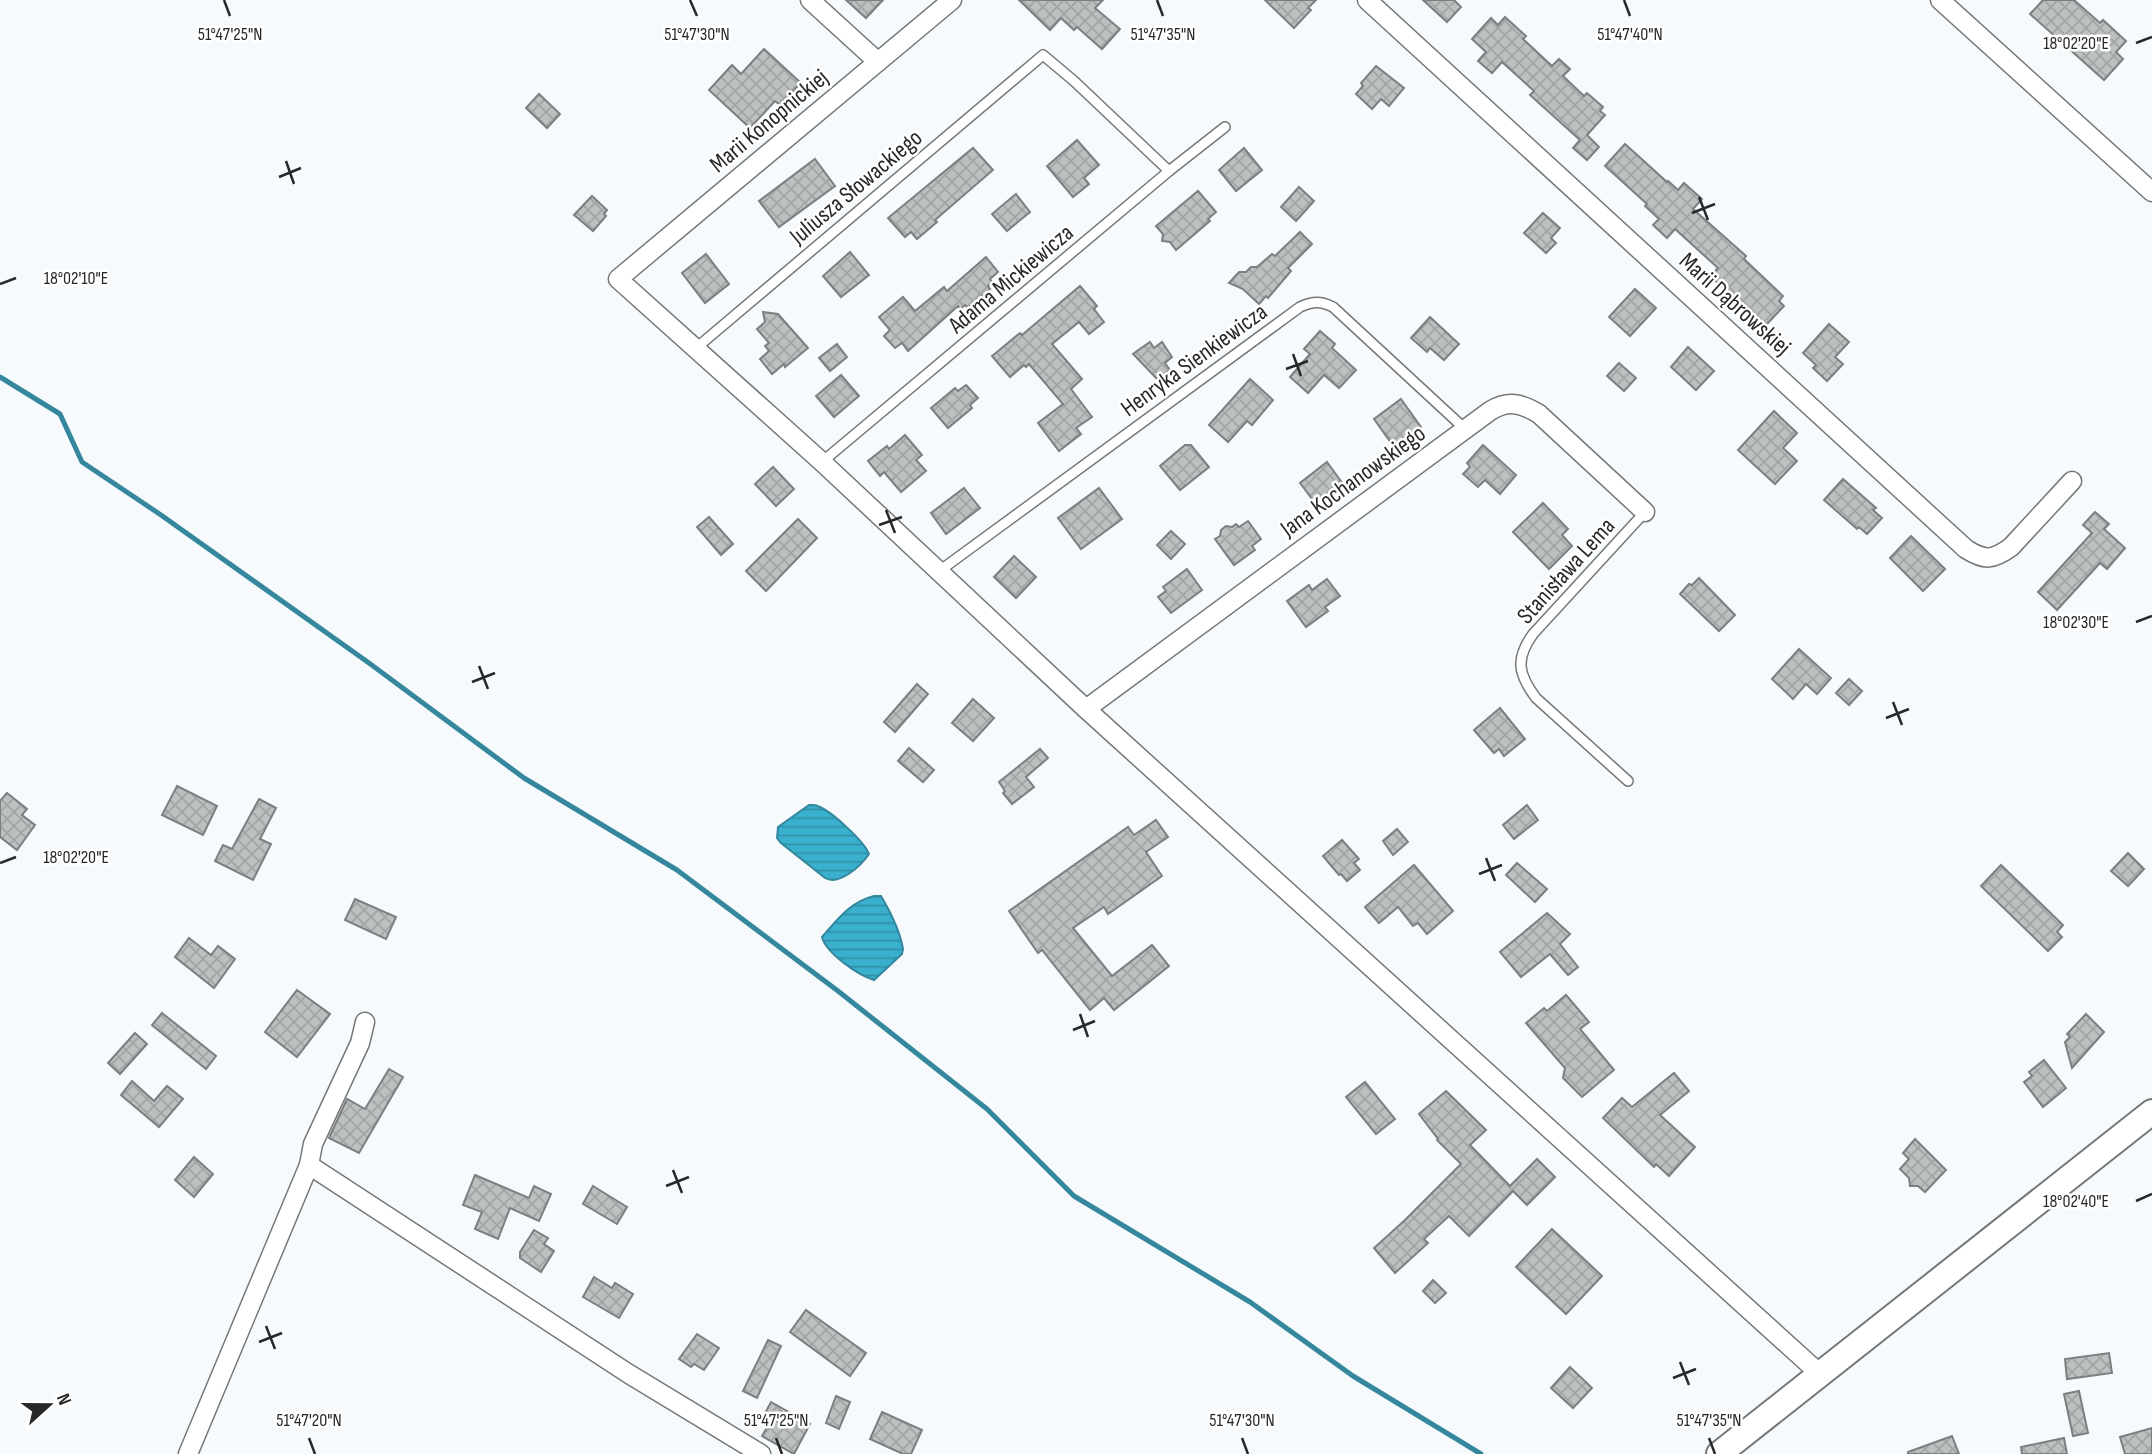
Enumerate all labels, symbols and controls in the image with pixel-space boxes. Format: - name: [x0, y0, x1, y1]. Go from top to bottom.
- text: 51°47'25"N: [198, 24, 262, 45]
- text: 51°47'30"N: [664, 24, 730, 45]
- text: 51°47'35"N: [1131, 24, 1195, 45]
- text: 51°47'40"N: [1597, 24, 1663, 45]
- text: 18°02'20"E: [2043, 33, 2109, 54]
- street label: Marii Konopnickiej: [704, 63, 834, 179]
- street label: Juliusza Słowackiego: [783, 123, 928, 251]
- street label: Adama Mickiewicza: [942, 218, 1079, 340]
- street label: Marii Dąbrowskiej: [1673, 246, 1797, 362]
- text: 18°02'10"E: [44, 268, 108, 289]
- street label: Henryka Sienkiewicza: [1115, 297, 1273, 423]
- street label: Jana Kochanowskiego: [1274, 419, 1431, 544]
- street label: Stanisława Lema: [1511, 512, 1621, 630]
- text: 18°02'30"E: [2043, 612, 2109, 633]
- text: 18°02'20"E: [43, 847, 109, 868]
- text: 18°02'40"E: [2043, 1191, 2109, 1212]
- north arrow: [14, 1370, 84, 1440]
- text: N: [51, 1391, 76, 1408]
- text: 51°47'20"N: [276, 1410, 342, 1431]
- text: 51°47'25"N: [744, 1410, 808, 1431]
- text: 51°47'30"N: [1209, 1410, 1275, 1431]
- text: 51°47'35"N: [1677, 1410, 1741, 1431]

